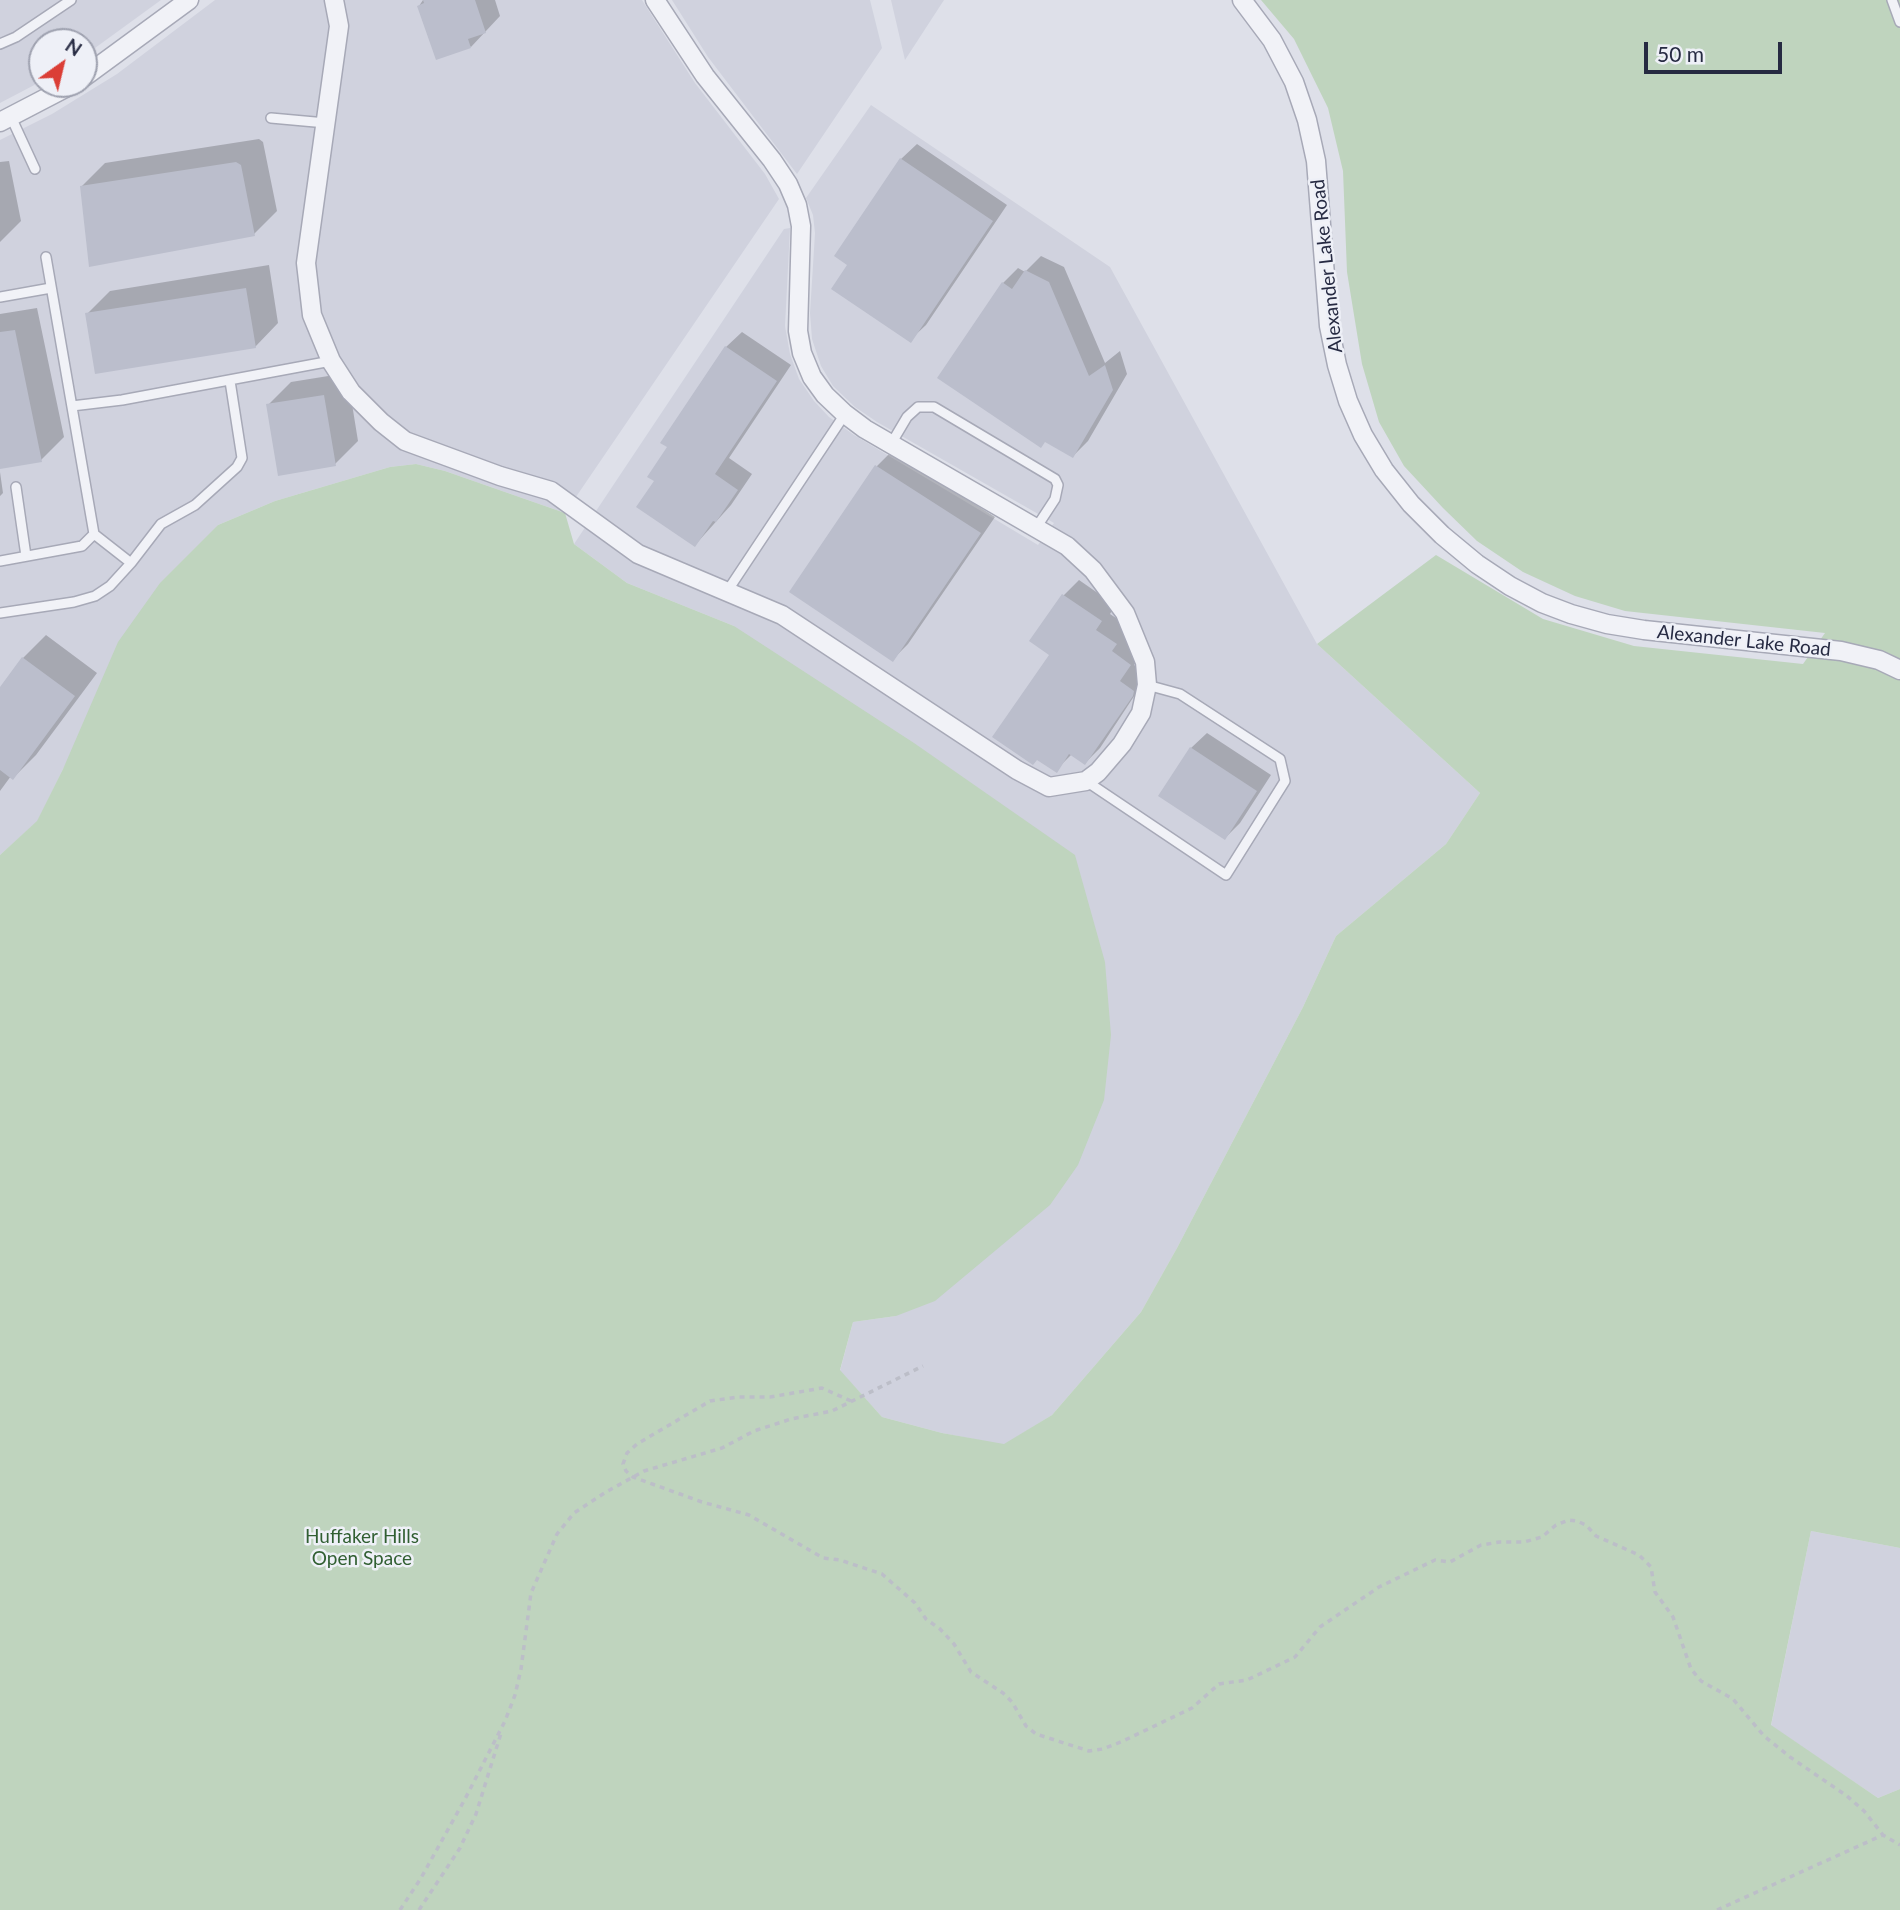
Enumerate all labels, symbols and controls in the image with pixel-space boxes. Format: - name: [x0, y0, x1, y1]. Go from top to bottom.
- north arrow: [28, 28, 98, 98]
- scale bar: [1648, 28, 1786, 72]
- text: N: [61, 33, 86, 60]
- text: 50 m: [1657, 41, 1704, 66]
- street label: Alexander Lake Road: [1307, 178, 1347, 354]
- street label: Alexander Lake Road: [1656, 621, 1832, 661]
- park label: Huffaker Hills Open Space: [305, 1526, 419, 1570]

